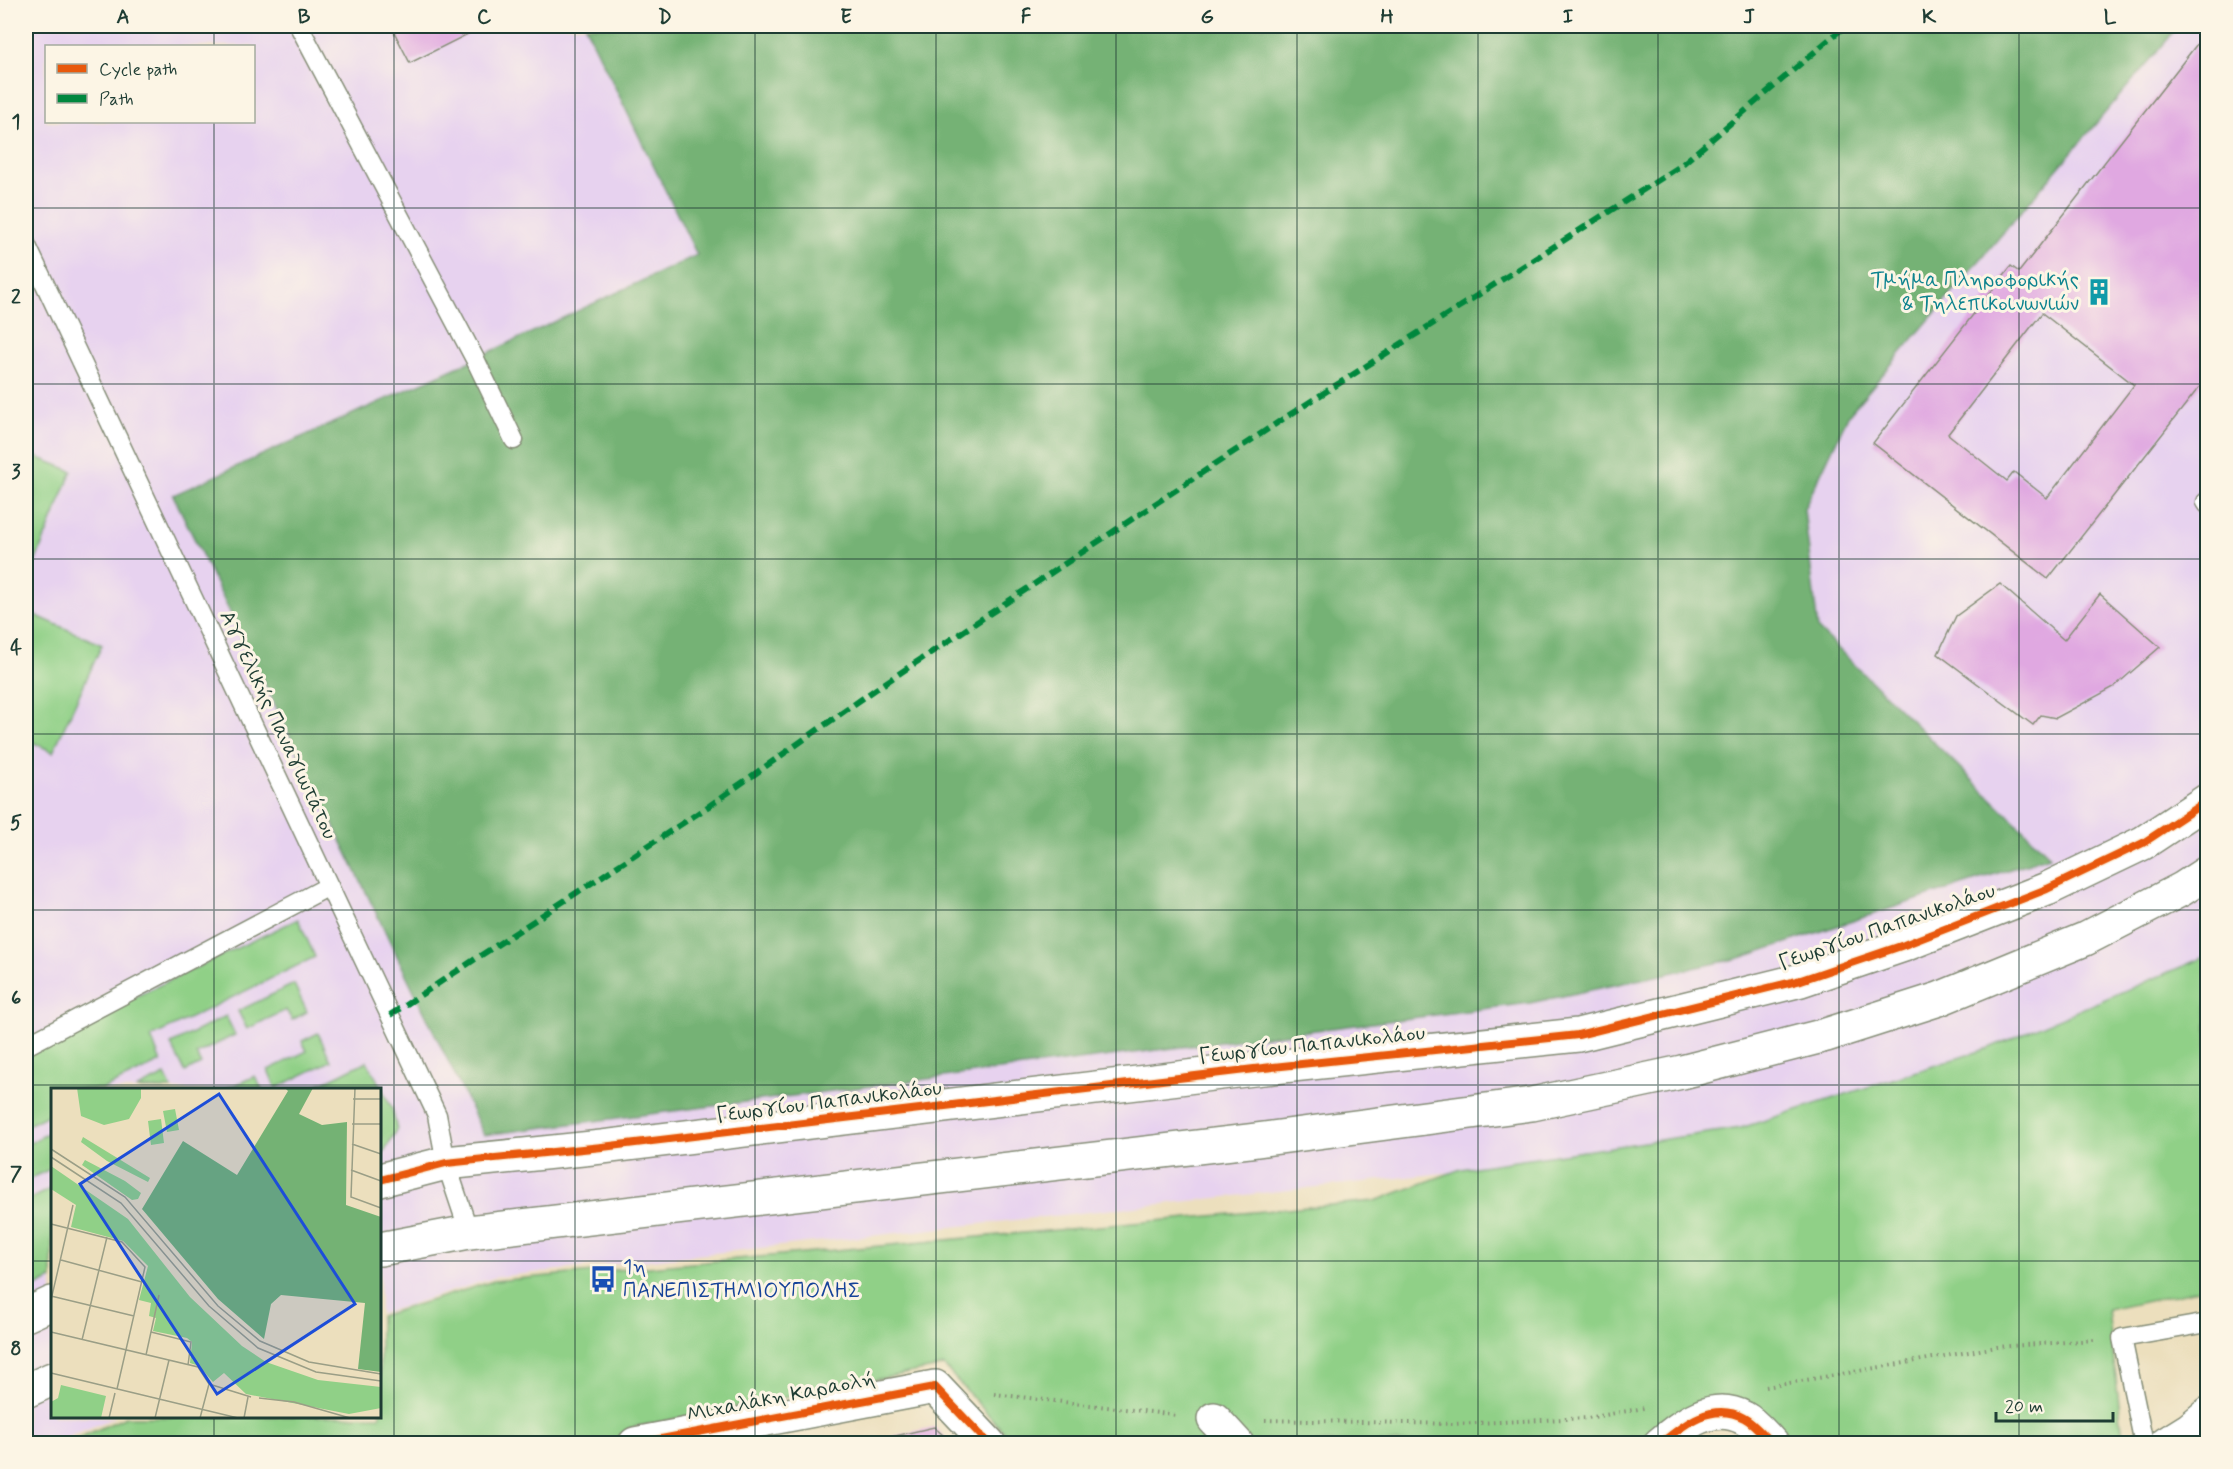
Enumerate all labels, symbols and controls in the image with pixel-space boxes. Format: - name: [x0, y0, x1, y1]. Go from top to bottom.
- text: A: [116, 4, 130, 31]
- text: B: [298, 4, 311, 31]
- text: C: [477, 4, 492, 31]
- text: D: [658, 4, 672, 31]
- text: E: [840, 4, 852, 31]
- text: F: [1021, 4, 1032, 31]
- text: G: [1200, 4, 1214, 31]
- text: H: [1380, 4, 1394, 31]
- text: I: [1563, 4, 1573, 31]
- text: J: [1743, 4, 1755, 31]
- text: K: [1922, 4, 1937, 31]
- text: L: [2104, 4, 2117, 31]
- legend: [45, 45, 255, 123]
- text: Cycle path: [99, 58, 177, 82]
- text: Path: [99, 88, 134, 112]
- text: 1: [12, 109, 20, 136]
- place label: Τμήμα Πληροφορικής & Τηλεπικοινωνιών: [1871, 266, 2079, 318]
- building icon: Τμήμα Πληροφορικής & Τηλεπικοινωνιών: [2084, 277, 2114, 307]
- text: 2: [11, 284, 21, 311]
- text: 3: [11, 459, 21, 486]
- street label: Αγγελικής Παναγιωτάτου: [213, 606, 343, 844]
- text: 4: [10, 635, 22, 662]
- text: 5: [10, 810, 22, 837]
- street label: Γεωργίου Παπανικολάου: [1775, 877, 1999, 977]
- text: 6: [11, 985, 21, 1012]
- street label: Γεωργίου Παπανικολάου: [1198, 1019, 1426, 1071]
- street label: Γεωργίου Παπανικολάου: [715, 1074, 943, 1130]
- inset map: [51, 1088, 381, 1418]
- text: 7: [10, 1161, 22, 1188]
- place label: 1η ΠΑΝΕΠΙΣΤΗΜΙΟΥΠΟΛΗΣ: [623, 1253, 861, 1305]
- bus stop icon: 1η ΠΑΝΕΠΙΣΤΗΜΙΟΥΠΟΛΗΣ: [588, 1264, 618, 1294]
- text: 8: [10, 1336, 22, 1363]
- street label: Μιχαλάκη Καραολή: [684, 1365, 878, 1429]
- scale bar: [1996, 1385, 2113, 1423]
- text: 20 m: [2005, 1395, 2043, 1419]

